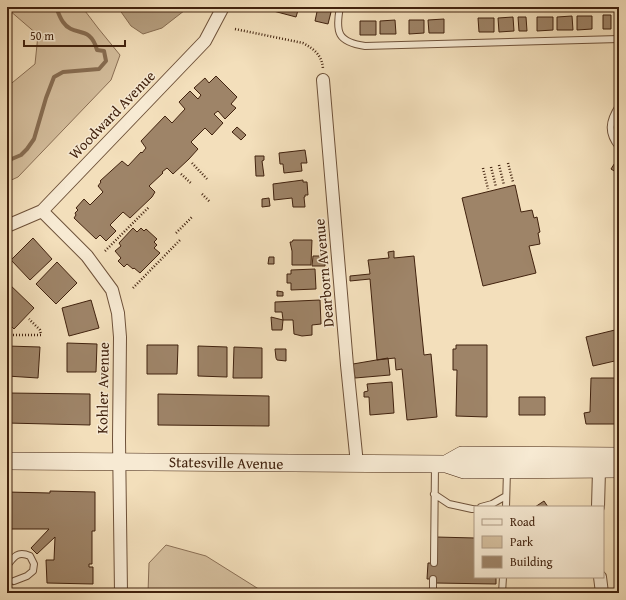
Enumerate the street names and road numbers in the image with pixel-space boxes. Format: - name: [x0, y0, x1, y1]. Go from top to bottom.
- street label: Woodward Avenue: [64, 65, 160, 164]
- street label: Dearborn Avenue: [308, 218, 339, 328]
- street label: Kohler Avenue: [91, 342, 114, 434]
- street label: Statesville Avenue: [169, 451, 283, 474]

